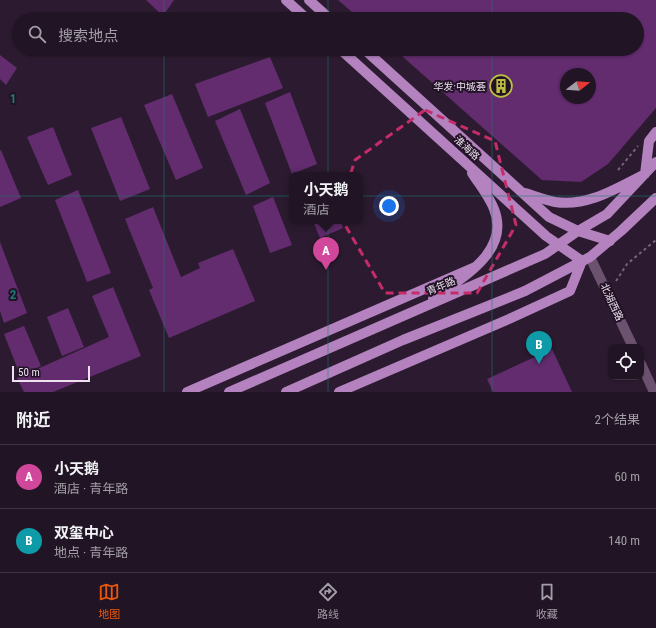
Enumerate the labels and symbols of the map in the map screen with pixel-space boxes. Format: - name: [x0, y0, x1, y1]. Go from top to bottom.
- north arrow: [560, 68, 596, 104]
- building icon: 华发·中城荟: [488, 73, 514, 99]
- place label: 华发·中城荟: [434, 81, 486, 92]
- text: 1: [10, 91, 16, 106]
- street label: 淮海路: [452, 134, 482, 162]
- your location: [379, 196, 399, 216]
- pin: A: [313, 237, 339, 270]
- street label: 青年路: [425, 275, 457, 297]
- street label: 北湖西路: [599, 282, 625, 322]
- text: 2: [10, 287, 17, 302]
- pin: B: [526, 331, 552, 364]
- scale bar: [12, 364, 90, 383]

